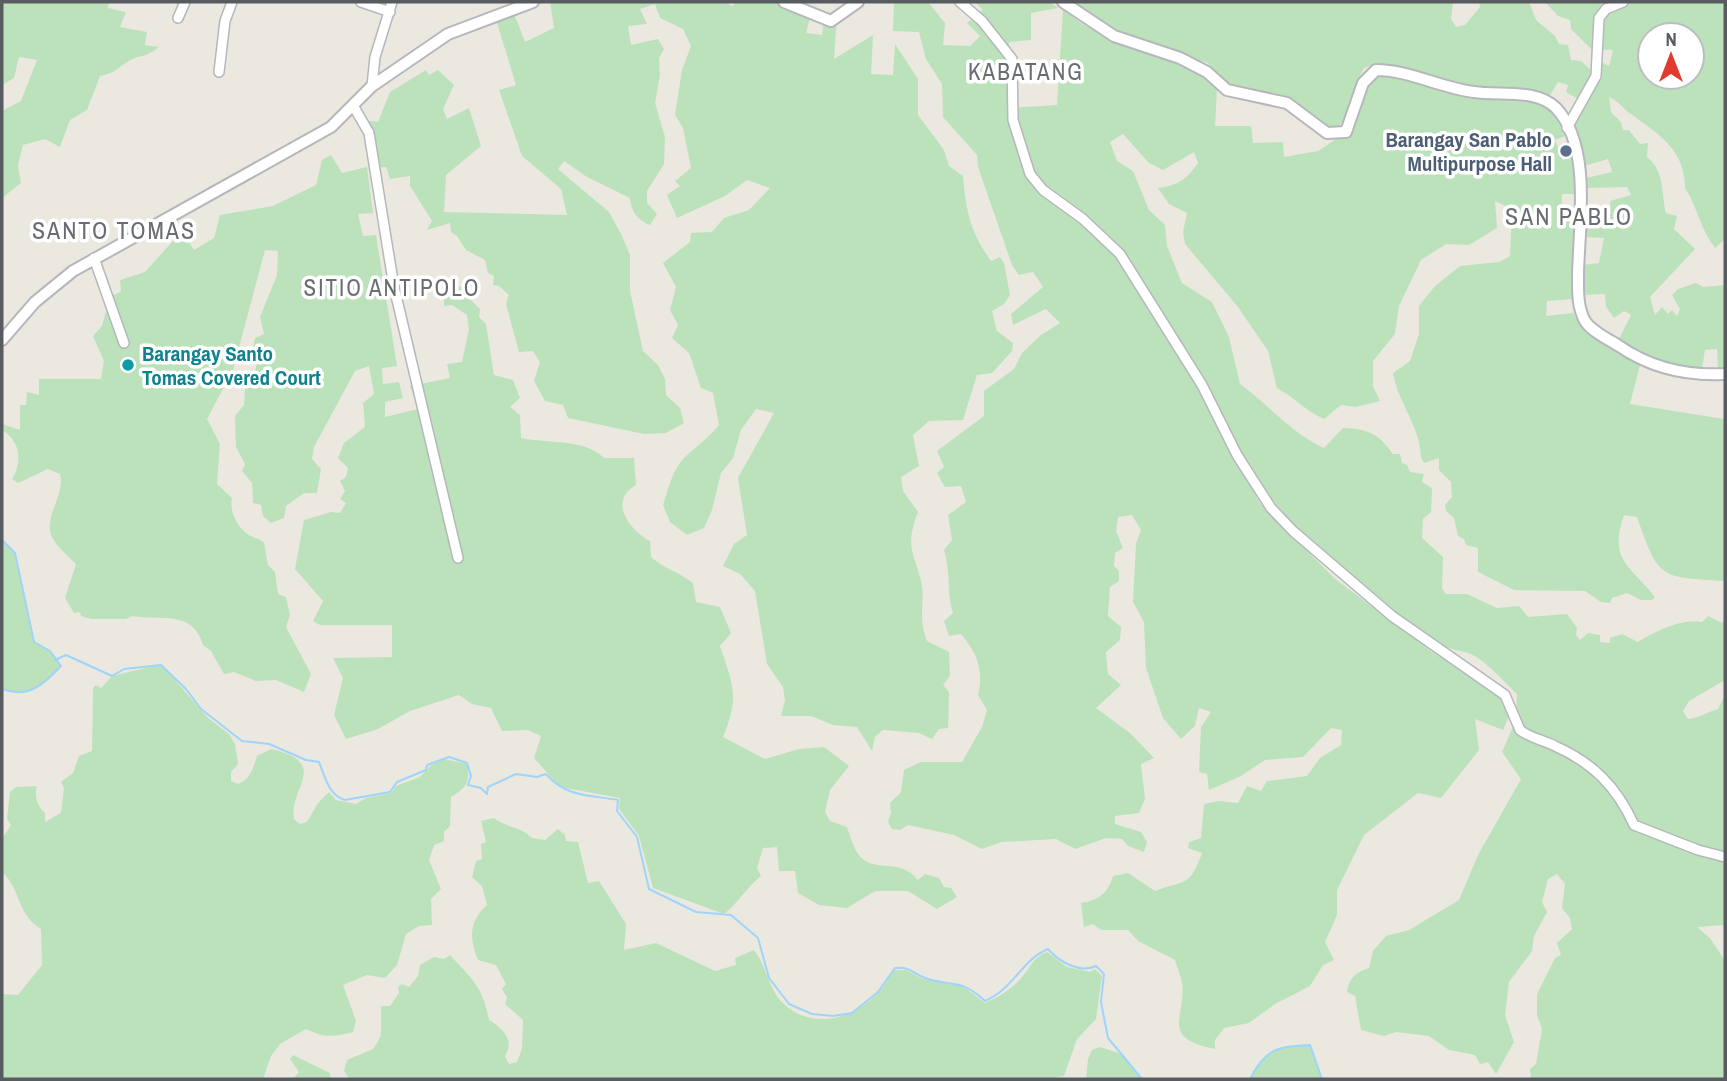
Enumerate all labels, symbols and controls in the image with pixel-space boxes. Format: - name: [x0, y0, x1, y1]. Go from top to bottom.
- north arrow: [1636, 21, 1706, 91]
- text: N: [1665, 26, 1677, 52]
- district label: KABATANG: [968, 56, 1084, 87]
- place label: Barangay San Pablo Multipurpose Hall: [1385, 125, 1552, 178]
- marker: Barangay San Pablo Multipurpose Hall: [1558, 143, 1574, 159]
- district label: SAN PABLO: [1505, 200, 1633, 232]
- district label: SANTO TOMAS: [32, 214, 196, 246]
- district label: SITIO ANTIPOLO: [304, 272, 480, 303]
- place label: Barangay Santo Tomas Covered Court: [142, 339, 321, 392]
- marker: Barangay Santo Tomas Covered Court: [120, 357, 136, 373]

